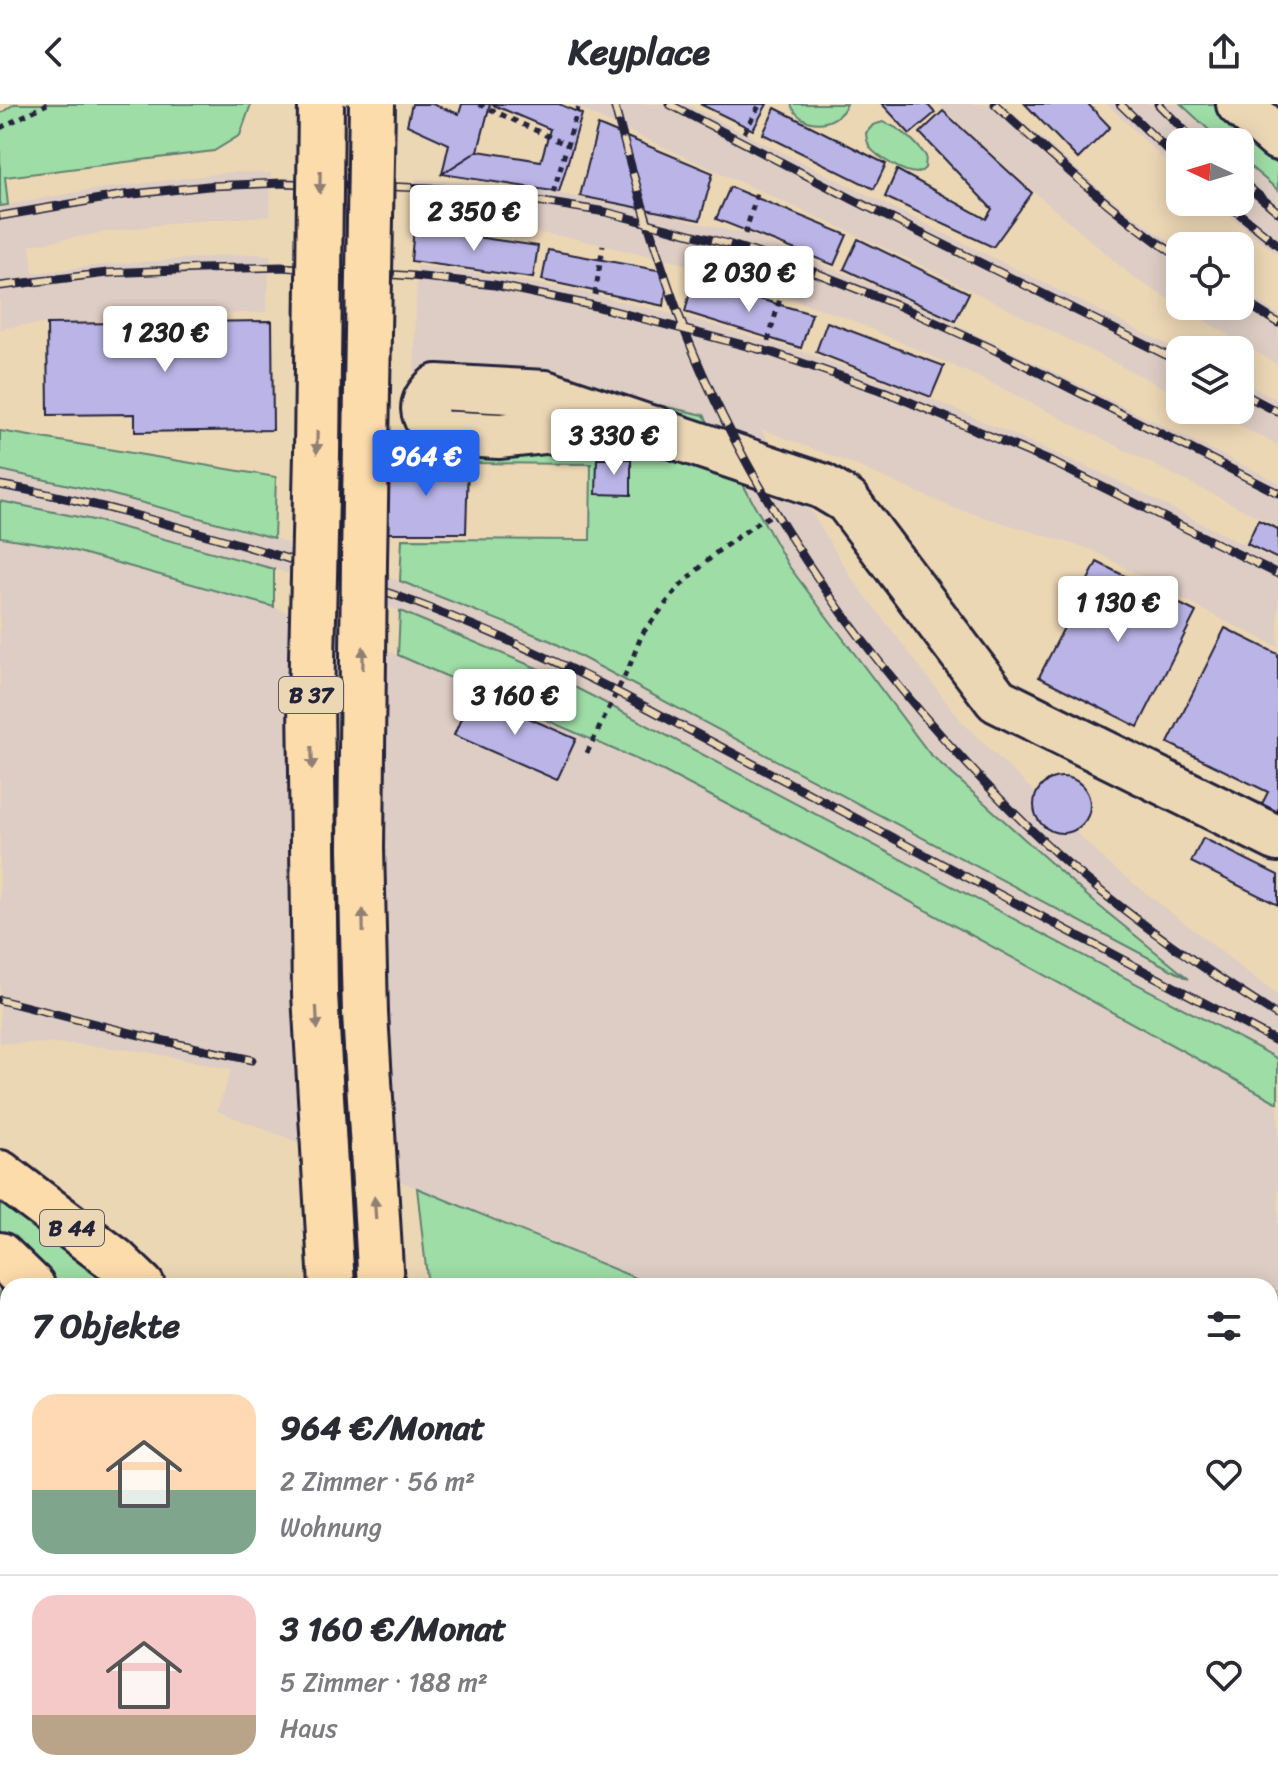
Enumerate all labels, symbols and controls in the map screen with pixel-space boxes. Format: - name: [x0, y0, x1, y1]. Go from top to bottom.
- text: Keyplace: [568, 20, 710, 84]
- icon: back: [32, 30, 76, 74]
- icon: share: [1202, 30, 1246, 74]
- north arrow: [1166, 128, 1254, 216]
- map controls: [1166, 128, 1254, 424]
- one-way arrow: [314, 170, 326, 195]
- pin: 2 350 €: [400, 185, 548, 253]
- text: 2 350 €: [428, 188, 520, 234]
- button: locate: [1166, 232, 1254, 320]
- pin: 2 030 €: [675, 246, 823, 314]
- text: 2 030 €: [703, 249, 795, 295]
- pin: 1 230 €: [91, 306, 239, 374]
- text: 1 230 €: [121, 309, 209, 355]
- button: layers: [1166, 336, 1254, 424]
- pin: 3 330 €: [540, 409, 688, 477]
- text: 3 330 €: [569, 412, 659, 458]
- one-way arrow: [311, 430, 323, 455]
- pin: 964 €: [370, 430, 482, 498]
- text: 964 €: [390, 433, 462, 479]
- pin: 1 130 €: [1044, 576, 1192, 644]
- text: 1 130 €: [1076, 579, 1160, 625]
- one-way arrow: [357, 645, 369, 670]
- pin: 3 160 €: [441, 669, 589, 737]
- text: 3 160 €: [471, 672, 559, 718]
- road number: B 37: [279, 677, 343, 713]
- one-way arrow: [306, 746, 318, 771]
- one-way arrow: [356, 907, 369, 933]
- one-way arrow: [310, 1006, 323, 1031]
- one-way arrow: [369, 1195, 382, 1220]
- road number: B 44: [40, 1210, 104, 1246]
- text: 7 Objekte: [32, 1296, 180, 1356]
- icon: filters: [1202, 1304, 1246, 1348]
- text: 964 €/Monat: [280, 1398, 485, 1458]
- icon: home: [96, 1426, 192, 1522]
- icon: heart: [1202, 1452, 1246, 1496]
- text: 2 Zimmer · 56 m²: [280, 1458, 475, 1504]
- text: Wohnung: [280, 1504, 382, 1550]
- text: 3 160 €/Monat: [280, 1599, 506, 1659]
- icon: home: [96, 1627, 192, 1723]
- icon: heart: [1202, 1653, 1246, 1697]
- text: 5 Zimmer · 188 m²: [280, 1659, 488, 1705]
- text: Haus: [280, 1705, 337, 1751]

